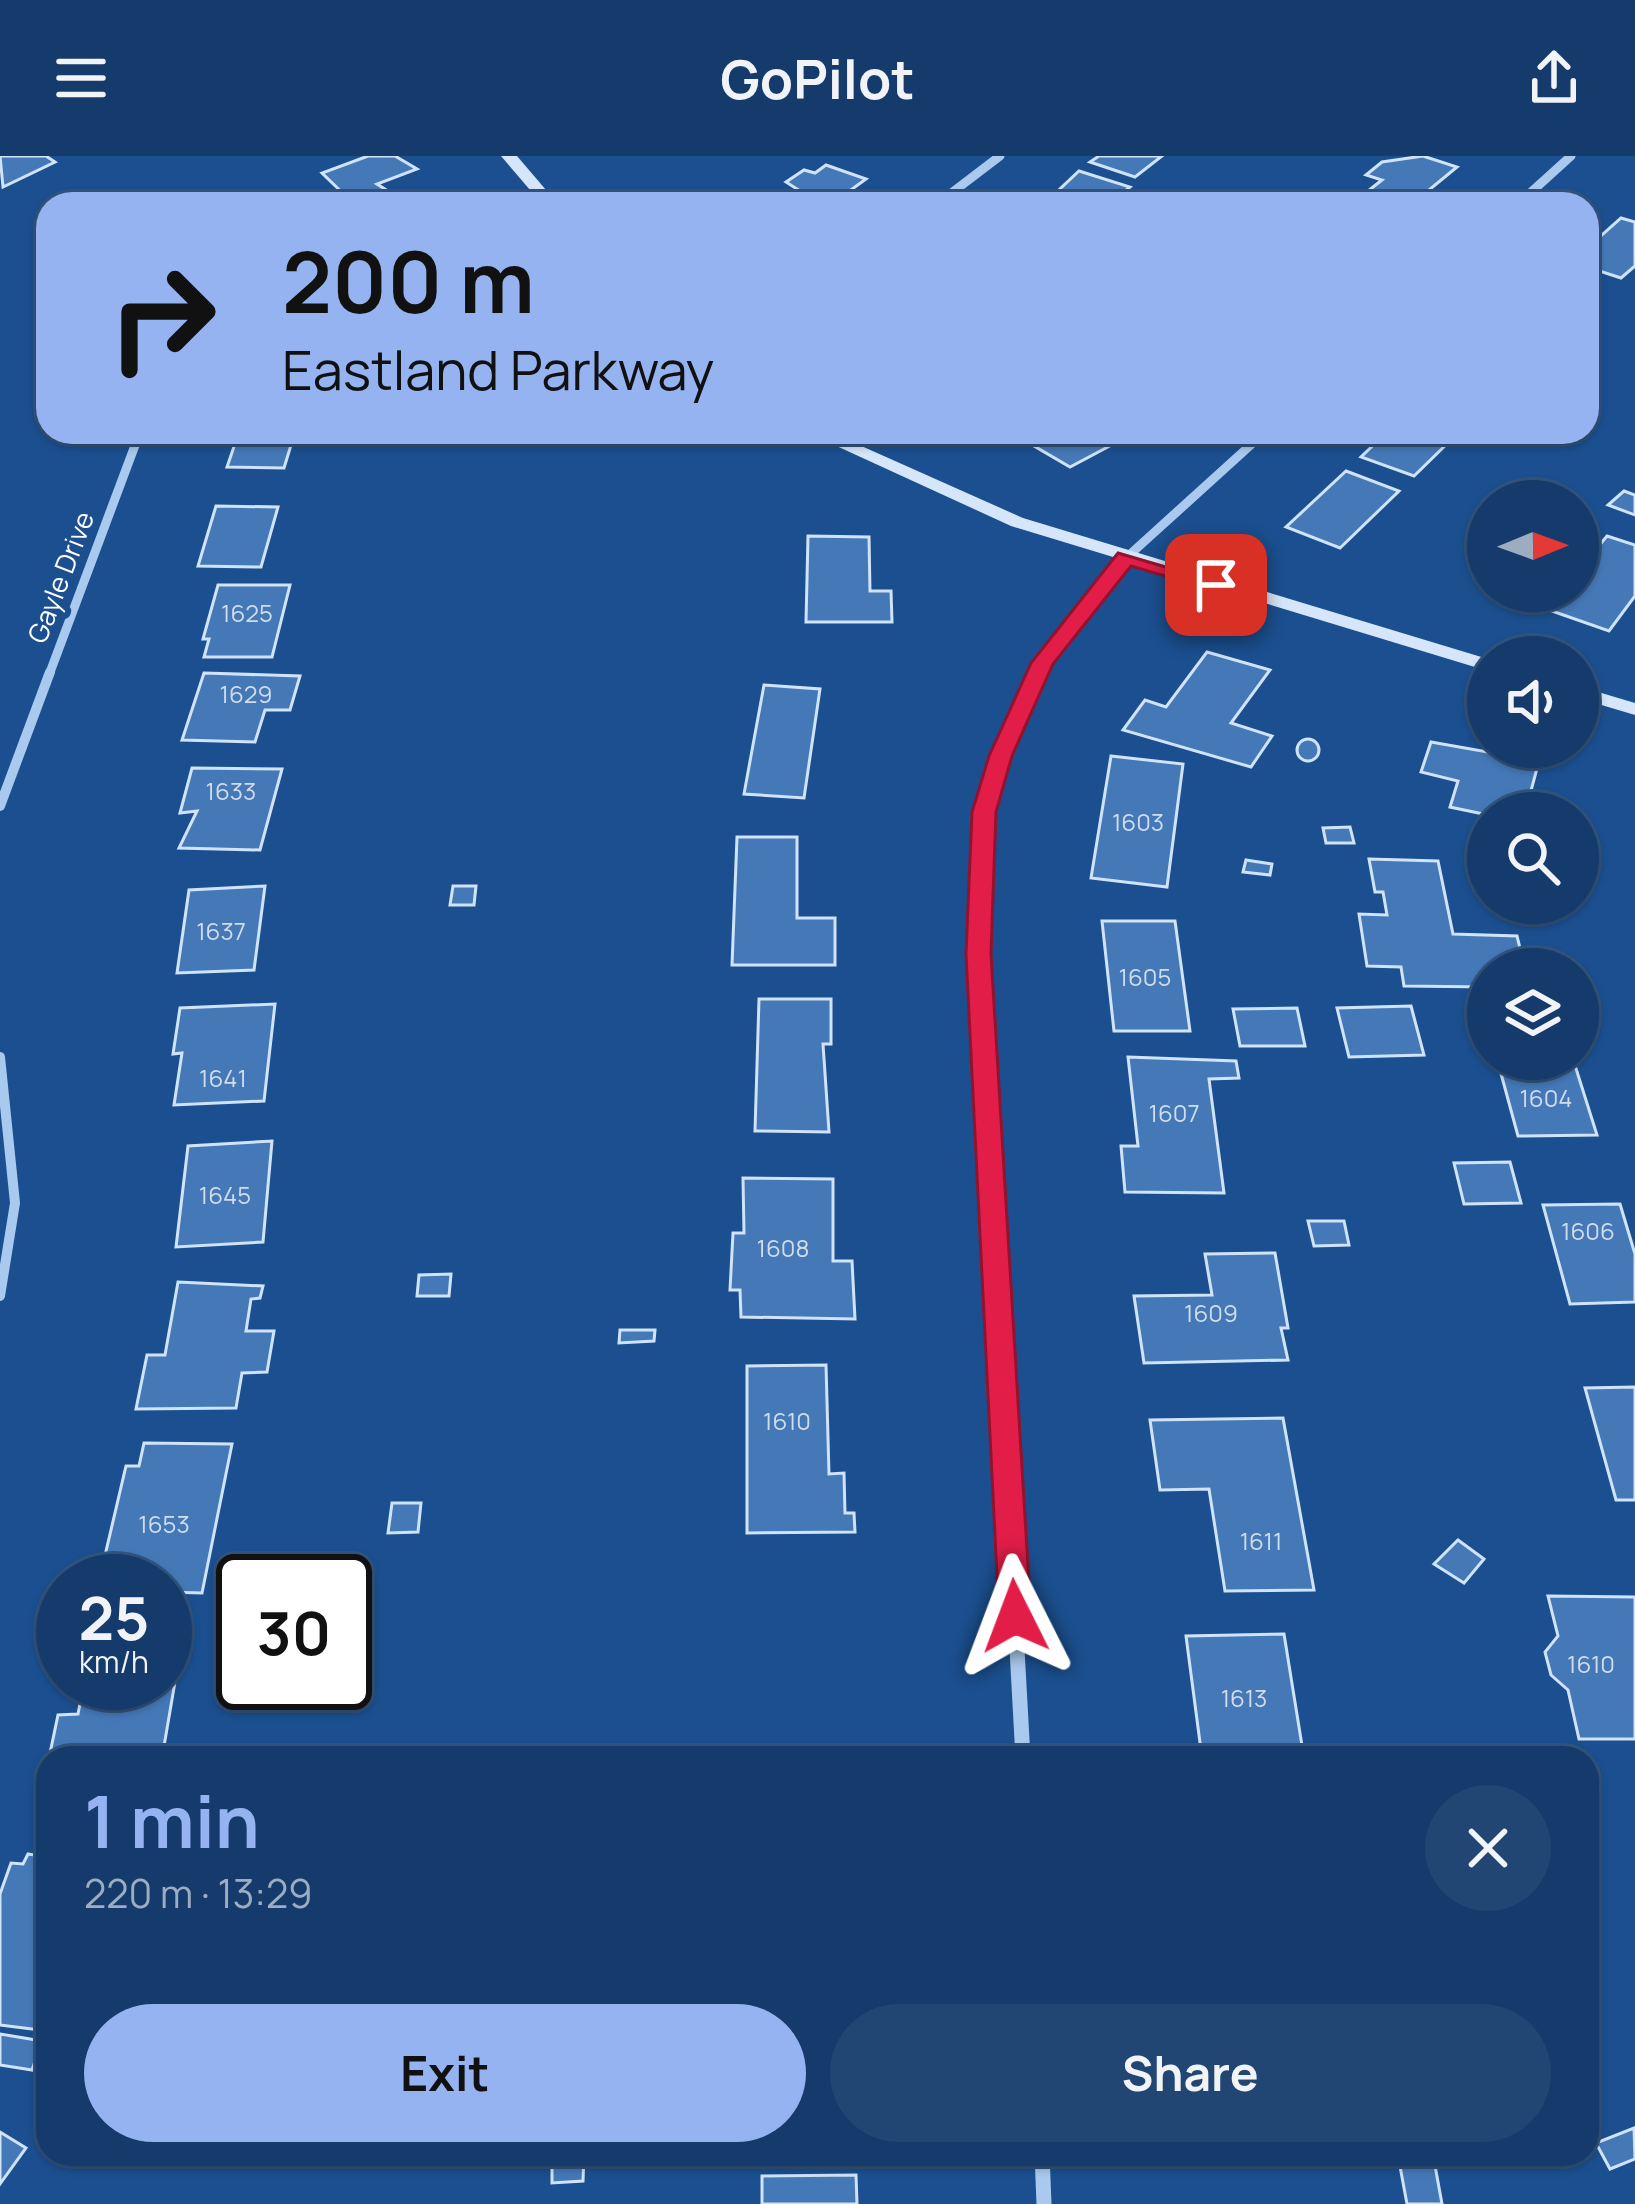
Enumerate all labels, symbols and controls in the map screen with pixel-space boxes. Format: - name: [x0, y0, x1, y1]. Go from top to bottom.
- text: GoPilot: [720, 41, 915, 115]
- icon: menu: [48, 45, 114, 111]
- icon: share: [1521, 45, 1587, 111]
- text: 200 m: [282, 223, 535, 338]
- icon: right: [84, 240, 240, 396]
- text: Eastland Parkway: [282, 332, 714, 406]
- north arrow: [1467, 480, 1599, 612]
- map controls: [1467, 480, 1599, 1080]
- street label: Gayle Drive: [18, 506, 102, 648]
- pin: [1165, 534, 1267, 636]
- icon: arrive: [1183, 552, 1249, 618]
- house number: 1625: [221, 596, 273, 629]
- button: sound: [1467, 636, 1599, 768]
- house number: 1629: [220, 677, 272, 710]
- house number: 1633: [206, 774, 256, 807]
- button: search: [1467, 792, 1599, 924]
- house number: 1603: [1112, 805, 1164, 838]
- house number: 1637: [196, 914, 246, 947]
- button: layers: [1467, 948, 1599, 1080]
- house number: 1605: [1119, 960, 1171, 993]
- house number: 1641: [199, 1061, 247, 1094]
- house number: 1604: [1519, 1081, 1573, 1114]
- house number: 1607: [1149, 1096, 1199, 1129]
- house number: 1645: [199, 1178, 251, 1211]
- house number: 1606: [1561, 1214, 1615, 1247]
- house number: 1608: [757, 1231, 809, 1264]
- house number: 1609: [1184, 1296, 1238, 1329]
- house number: 1610: [763, 1404, 811, 1437]
- house number: 1653: [138, 1507, 190, 1540]
- house number: 1611: [1240, 1524, 1282, 1557]
- position arrow: [952, 1553, 1078, 1679]
- speed limit sign: 30: [216, 1554, 372, 1710]
- text: 25: [79, 1576, 149, 1658]
- text: km/h: [79, 1641, 149, 1682]
- house number: 1610: [1567, 1647, 1615, 1680]
- house number: 1613: [1221, 1681, 1267, 1714]
- text: 1 min: [84, 1771, 260, 1870]
- button: close: [1425, 1785, 1551, 1911]
- text: 220 m · 13:29: [84, 1866, 312, 1920]
- button: Exit: [84, 2004, 806, 2142]
- button: Share: [830, 2004, 1551, 2142]

